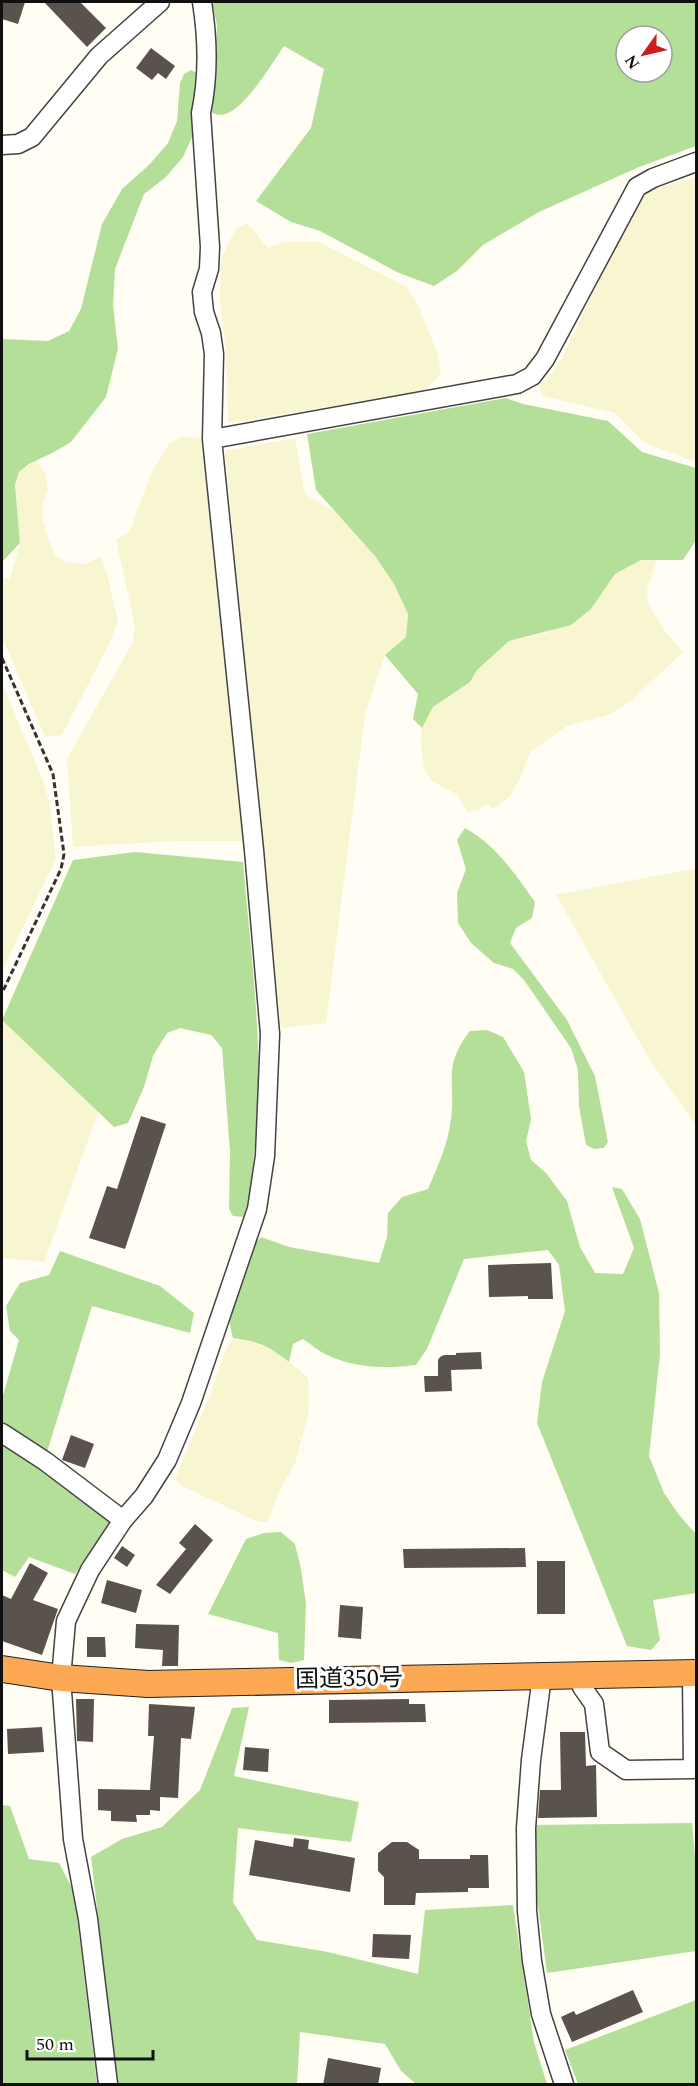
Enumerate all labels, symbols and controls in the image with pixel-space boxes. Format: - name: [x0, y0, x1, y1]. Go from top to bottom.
- north arrow: [614, 24, 674, 84]
- text: N: [619, 50, 646, 74]
- street label: 国道350号: [295, 1660, 403, 1698]
- scale bar: [27, 2023, 153, 2061]
- text: 50 m: [36, 2031, 74, 2058]

